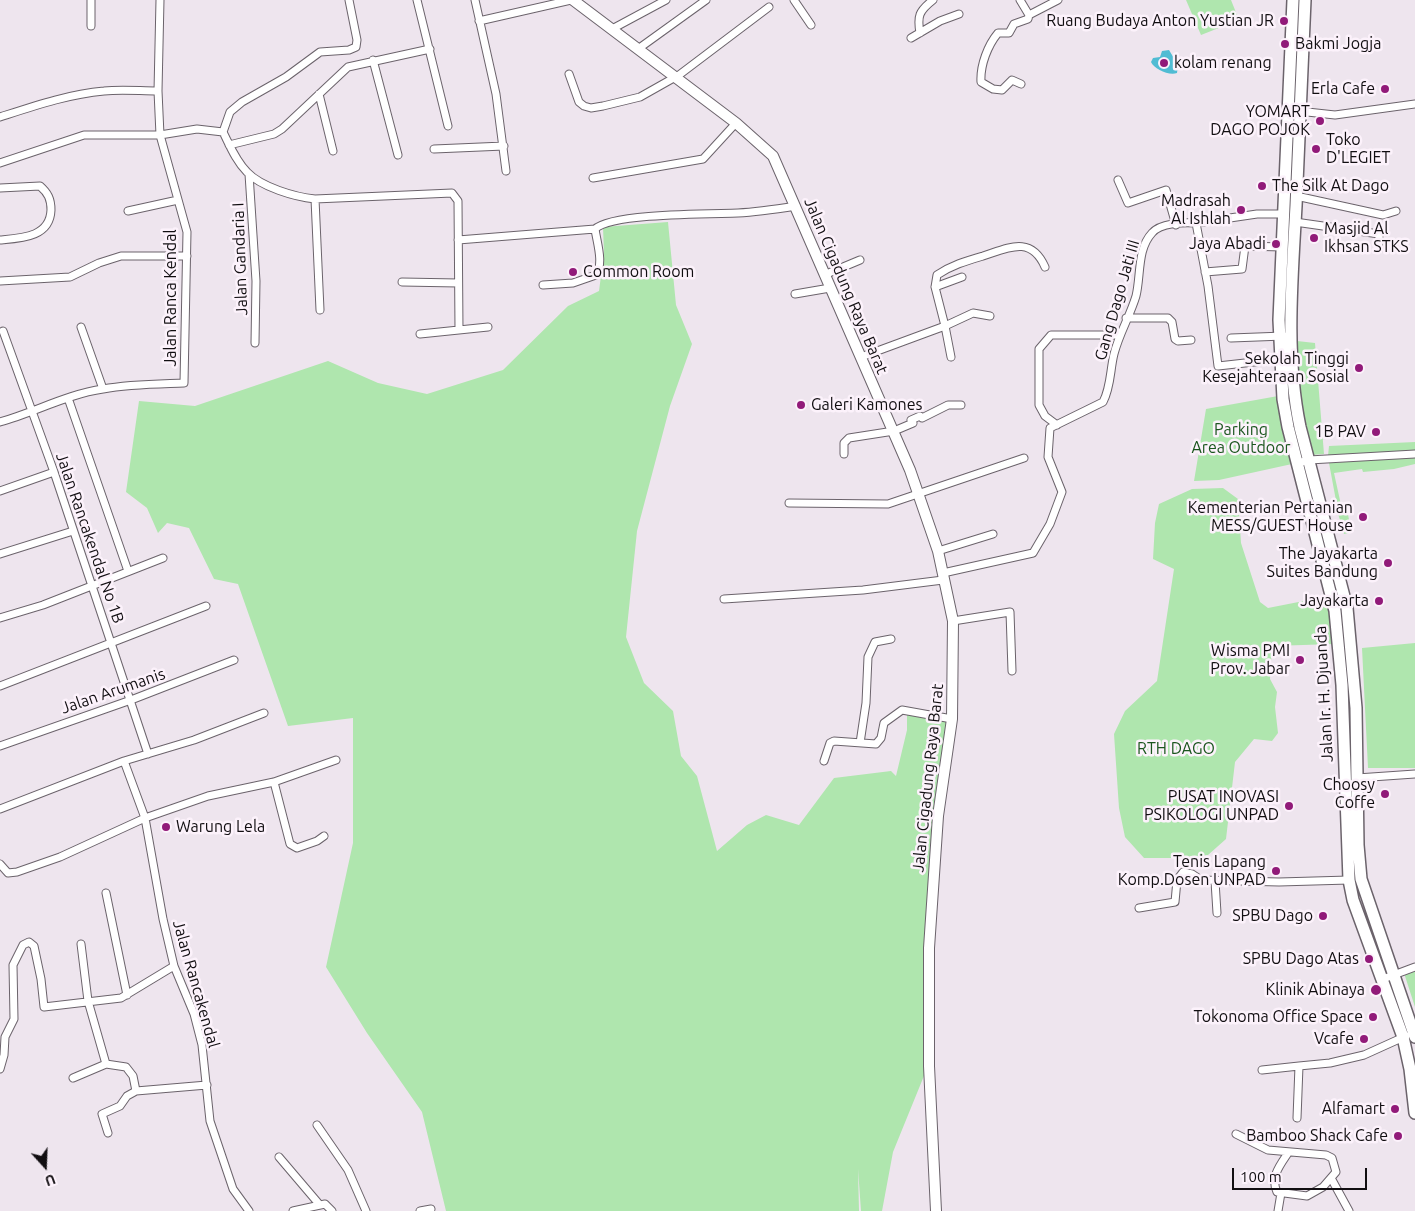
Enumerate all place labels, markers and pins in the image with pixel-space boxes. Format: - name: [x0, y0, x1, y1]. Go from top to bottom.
- place label: Ruang Budaya Anton Yustian JR: [1046, 11, 1274, 31]
- marker: Ruang Budaya Anton Yustian JR: [1278, 15, 1290, 27]
- place label: Bakmi Jogja: [1295, 34, 1381, 54]
- marker: Bakmi Jogja: [1279, 38, 1291, 50]
- place label: kolam renang: [1174, 53, 1272, 73]
- marker: kolam renang: [1158, 57, 1170, 69]
- place label: Erla Cafe: [1311, 79, 1375, 99]
- marker: Erla Cafe: [1379, 83, 1391, 95]
- place label: YOMART DAGO POJOK: [1210, 102, 1310, 140]
- marker: YOMART DAGO POJOK: [1314, 115, 1326, 127]
- place label: Toko D'LEGIET: [1326, 130, 1390, 168]
- marker: Toko D'LEGIET: [1310, 143, 1322, 155]
- place label: The Silk At Dago: [1272, 176, 1389, 196]
- marker: The Silk At Dago: [1256, 180, 1268, 192]
- place label: Madrasah Al Ishlah: [1161, 191, 1231, 229]
- marker: Madrasah Al Ishlah: [1235, 204, 1247, 216]
- place label: Masjid Al Ikhsan STKS: [1324, 219, 1409, 257]
- marker: Masjid Al Ikhsan STKS: [1308, 232, 1320, 244]
- place label: Jaya Abadi: [1189, 234, 1266, 254]
- marker: Jaya Abadi: [1270, 238, 1282, 250]
- place label: Common Room: [583, 262, 694, 282]
- marker: Common Room: [567, 266, 579, 278]
- place label: Sekolah Tinggi Kesejahteraan Sosial: [1202, 349, 1349, 387]
- marker: Sekolah Tinggi Kesejahteraan Sosial: [1353, 362, 1365, 374]
- place label: Galeri Kamones: [811, 395, 923, 415]
- marker: Galeri Kamones: [795, 399, 807, 411]
- place label: 1B PAV: [1315, 422, 1366, 442]
- marker: 1B PAV: [1370, 426, 1382, 438]
- place label: Kementerian Pertanian MESS/GUEST House: [1188, 498, 1353, 536]
- marker: Kementerian Pertanian MESS/GUEST House: [1357, 511, 1369, 523]
- place label: The Jayakarta Suites Bandung: [1267, 544, 1378, 582]
- marker: The Jayakarta Suites Bandung: [1382, 557, 1394, 569]
- place label: Jayakarta: [1300, 591, 1369, 611]
- marker: Jayakarta: [1373, 595, 1385, 607]
- place label: Wisma PMI Prov. Jabar: [1210, 641, 1290, 679]
- marker: Wisma PMI Prov. Jabar: [1294, 654, 1306, 666]
- place label: Choosy Coffe: [1323, 775, 1375, 813]
- place label: PUSAT INOVASI PSIKOLOGI UNPAD: [1144, 787, 1279, 825]
- marker: Choosy Coffe: [1379, 788, 1391, 800]
- marker: PUSAT INOVASI PSIKOLOGI UNPAD: [1283, 800, 1295, 812]
- place label: Warung Lela: [176, 817, 265, 837]
- marker: Warung Lela: [160, 821, 172, 833]
- place label: Tenis Lapang Komp.Dosen UNPAD: [1118, 852, 1266, 890]
- marker: Tenis Lapang Komp.Dosen UNPAD: [1270, 865, 1282, 877]
- place label: SPBU Dago: [1232, 906, 1313, 926]
- marker: SPBU Dago: [1317, 910, 1329, 922]
- place label: SPBU Dago Atas: [1243, 949, 1359, 969]
- marker: SPBU Dago Atas: [1363, 953, 1375, 965]
- place label: Klinik Abinaya: [1265, 980, 1365, 1000]
- marker: Klinik Abinaya: [1369, 983, 1383, 997]
- place label: Tokonoma Office Space: [1194, 1007, 1363, 1027]
- marker: Tokonoma Office Space: [1367, 1011, 1379, 1023]
- place label: Vcafe: [1314, 1029, 1354, 1049]
- marker: Vcafe: [1358, 1033, 1370, 1045]
- place label: Alfamart: [1322, 1099, 1385, 1119]
- marker: Alfamart: [1389, 1103, 1401, 1115]
- place label: Bamboo Shack Cafe: [1246, 1126, 1388, 1146]
- marker: Bamboo Shack Cafe: [1392, 1130, 1404, 1142]

